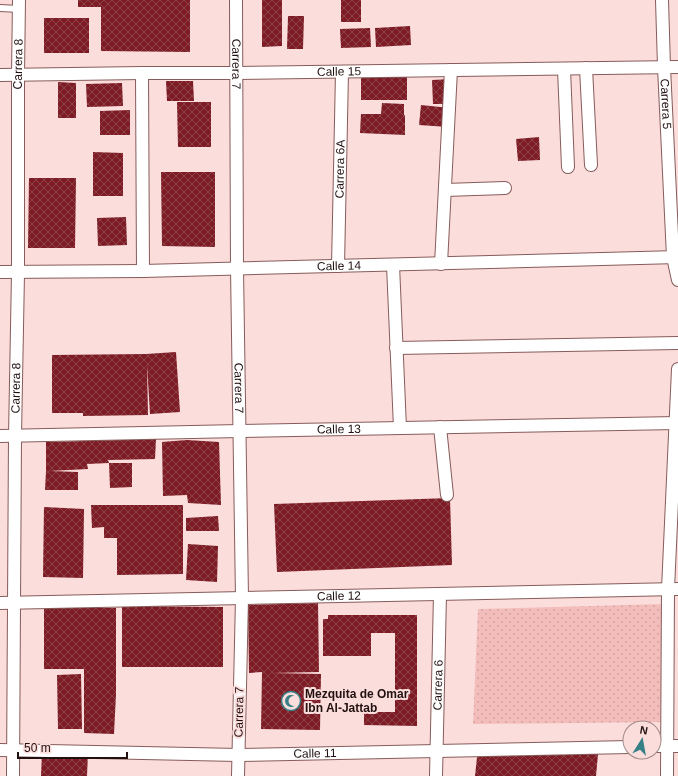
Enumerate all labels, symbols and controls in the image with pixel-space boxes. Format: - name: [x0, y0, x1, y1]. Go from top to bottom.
- street label: Carrera 8: [11, 38, 25, 89]
- street label: Carrera 7: [229, 39, 243, 90]
- street label: Calle 15: [317, 64, 361, 79]
- street label: Carrera 5: [658, 78, 674, 130]
- street label: Carrera 6A: [332, 139, 348, 199]
- street label: Calle 14: [317, 258, 361, 273]
- street label: Carrera 8: [8, 362, 23, 414]
- street label: Carrera 7: [231, 362, 246, 414]
- street label: Calle 13: [317, 422, 361, 437]
- street label: Calle 12: [317, 589, 361, 603]
- street label: Carrera 6: [430, 659, 446, 711]
- street label: Carrera 7: [232, 686, 246, 737]
- place label: Mezquita de Omar Ibn Al-Jattab: [305, 687, 409, 715]
- mosque icon: Mezquita de Omar Ibn Al-Jattab: [280, 690, 302, 712]
- north arrow: [622, 720, 662, 760]
- text: N: [639, 724, 649, 737]
- scale bar: [18, 734, 127, 760]
- text: 50 m: [24, 741, 51, 755]
- street label: Calle 11: [293, 746, 337, 761]

